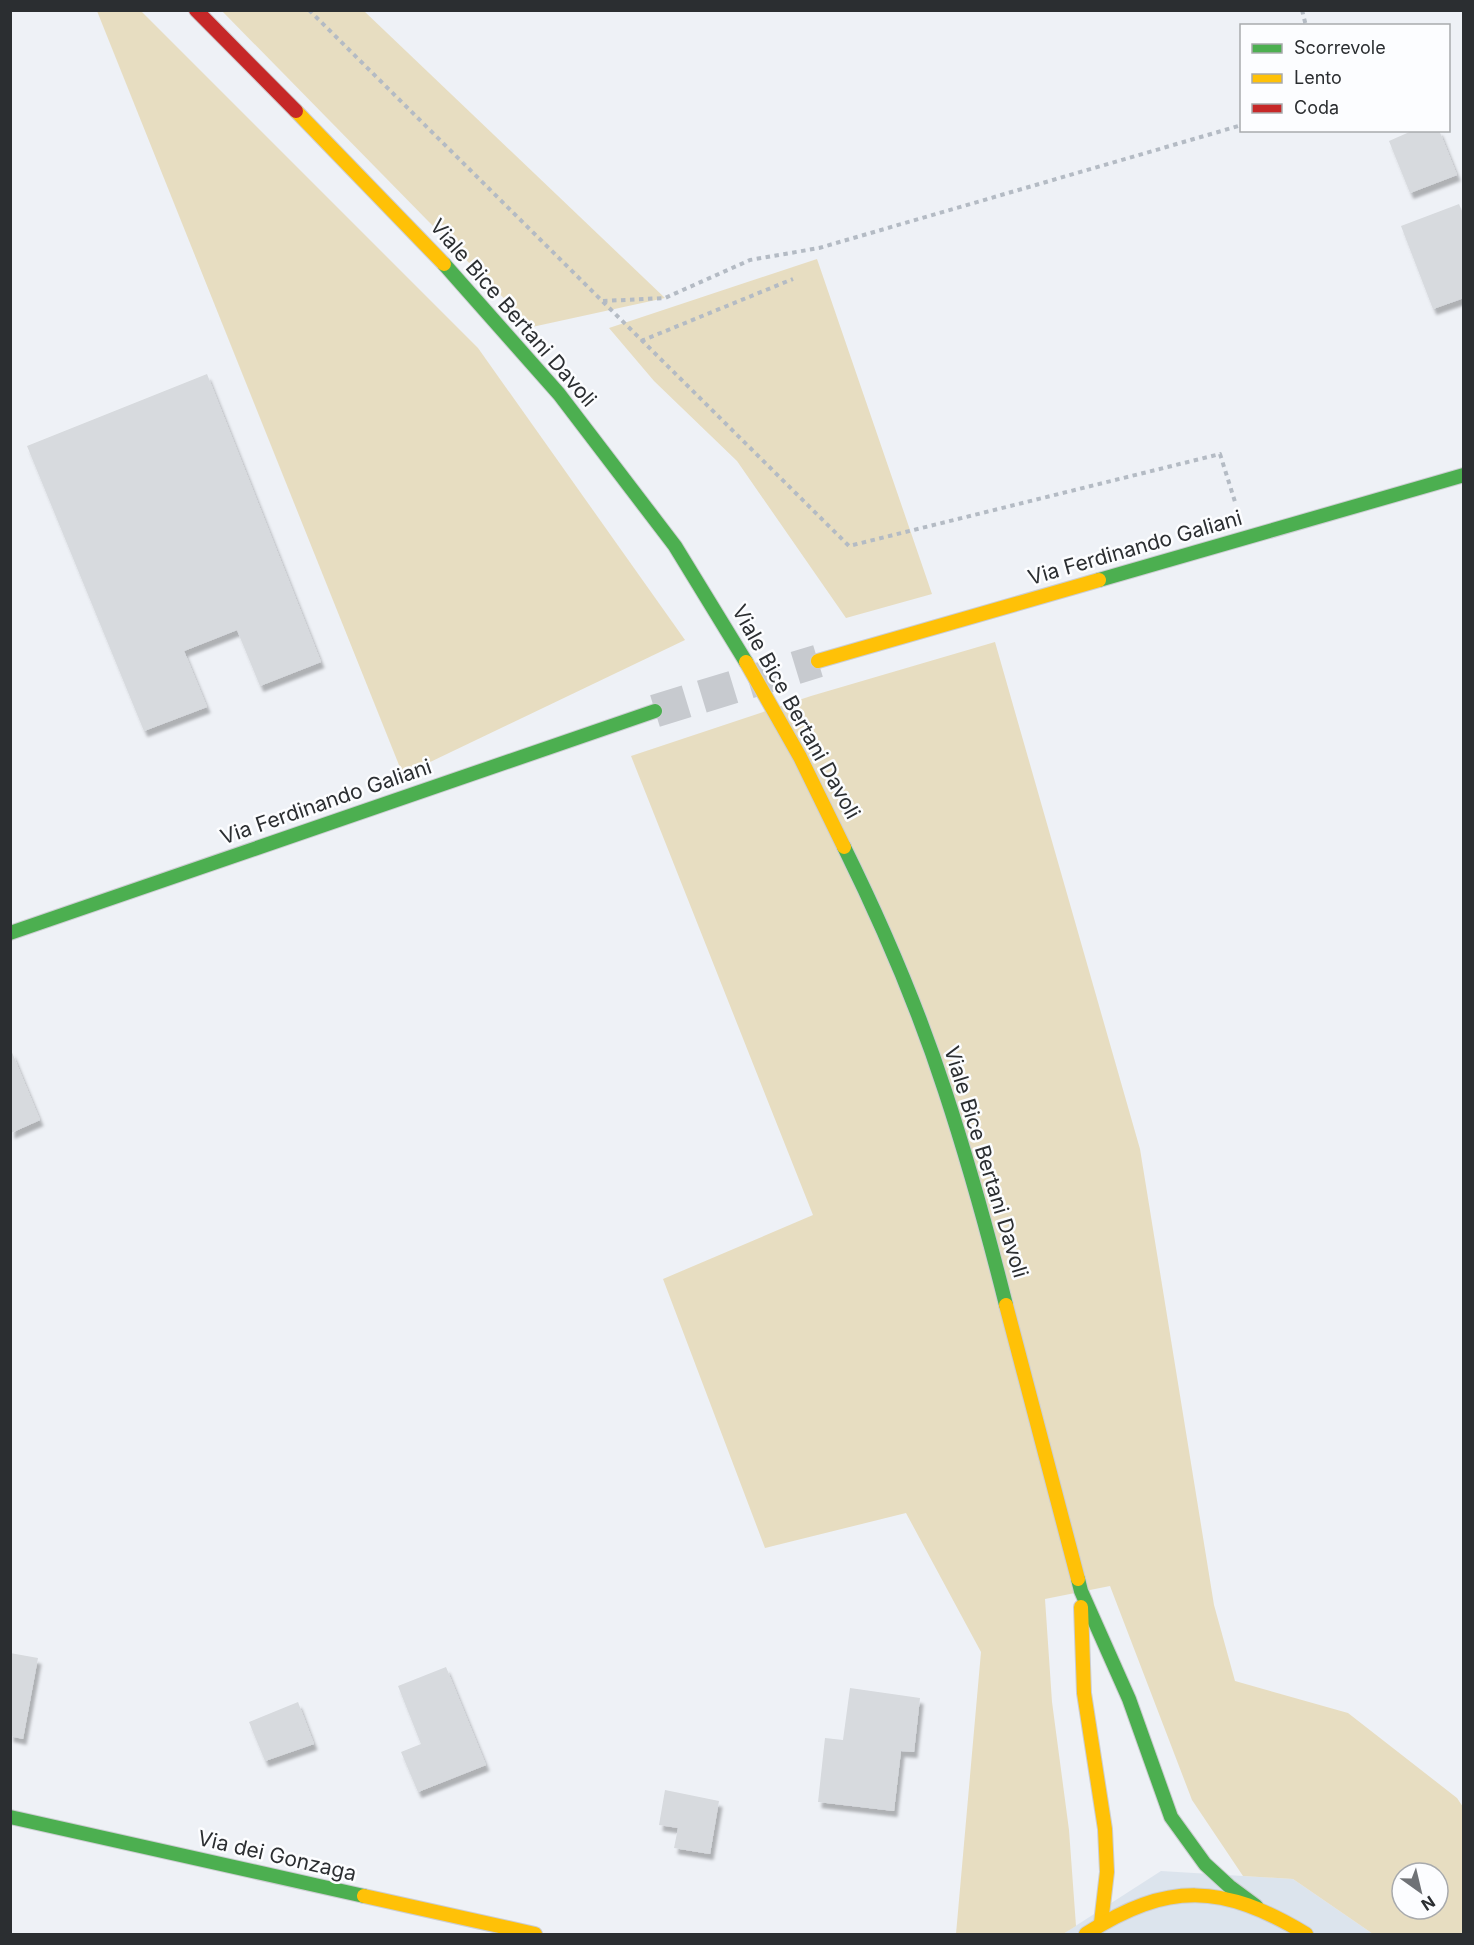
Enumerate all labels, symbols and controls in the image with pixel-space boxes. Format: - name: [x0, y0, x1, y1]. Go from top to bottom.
- legend: [1240, 24, 1450, 132]
- text: Scorrevole: [1294, 37, 1386, 58]
- text: Lento: [1294, 67, 1342, 88]
- text: Coda: [1294, 97, 1339, 118]
- street label: Viale Bice Bertani Davoli: [425, 214, 602, 412]
- street label: Via Ferdinando Galiani: [1025, 505, 1245, 590]
- street label: Viale Bice Bertani Davoli: [727, 600, 866, 823]
- street label: Via Ferdinando Galiani: [217, 754, 435, 849]
- street label: Viale Bice Bertani Davoli: [939, 1043, 1034, 1281]
- street label: Via dei Gonzaga: [195, 1825, 359, 1886]
- north arrow: [1390, 1861, 1450, 1921]
- text: N: [1418, 1892, 1439, 1915]

